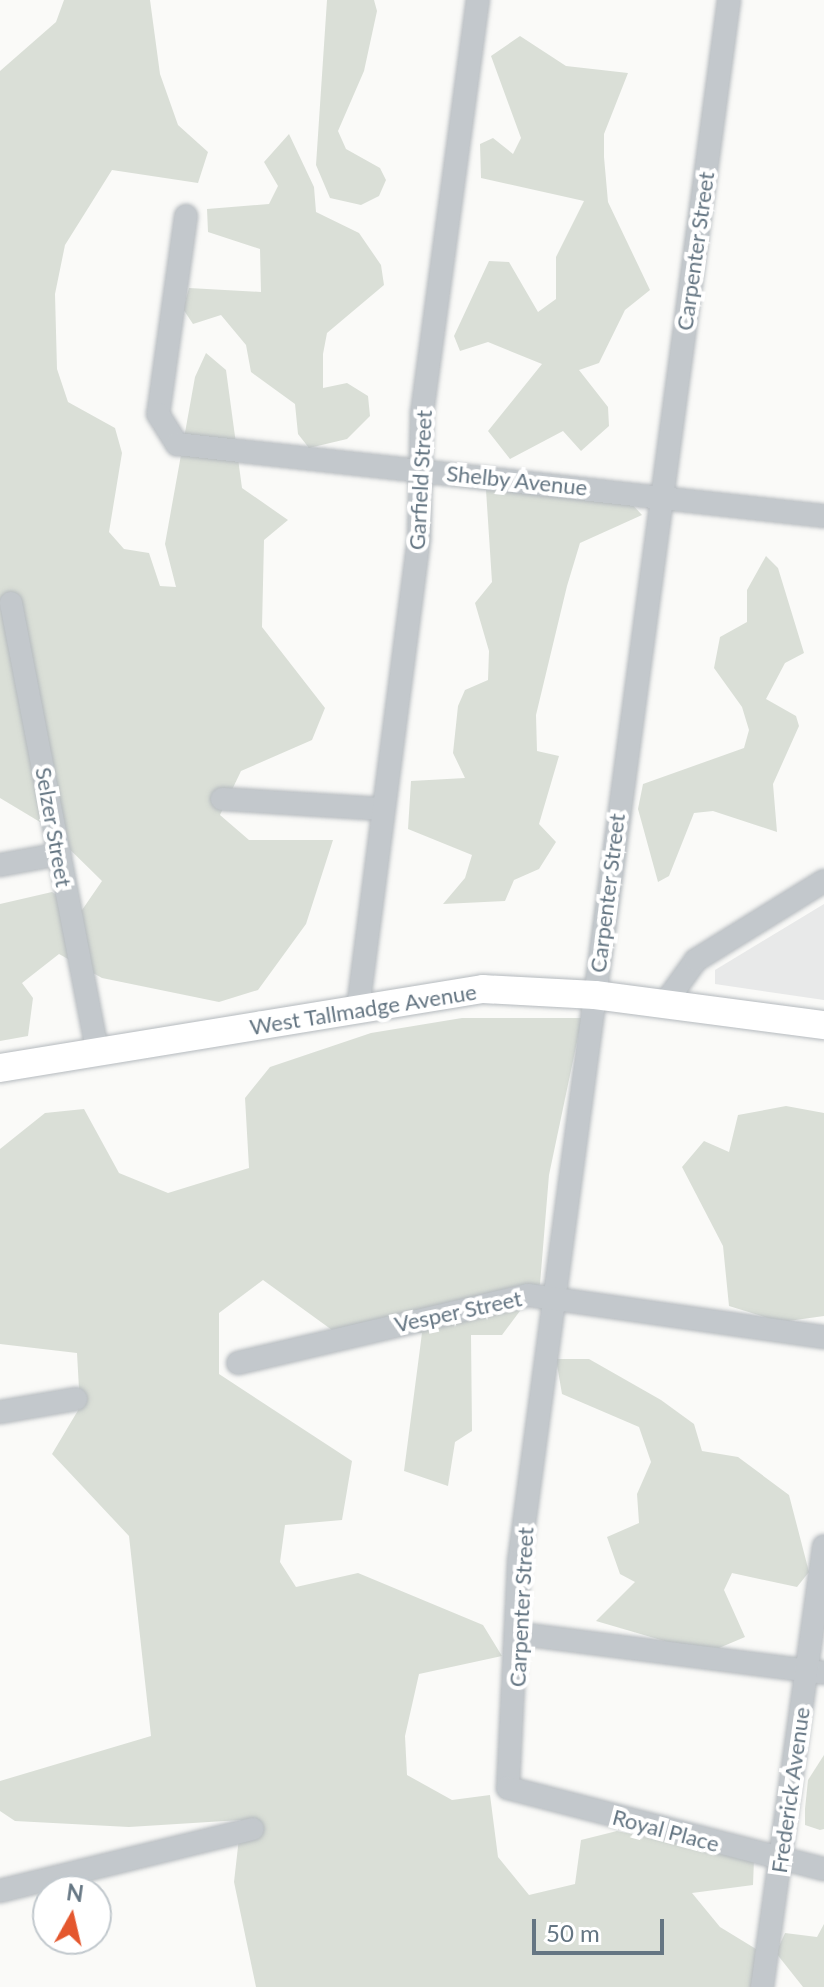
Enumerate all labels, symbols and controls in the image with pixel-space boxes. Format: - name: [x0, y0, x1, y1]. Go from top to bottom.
- street label: Carpenter Street: [671, 170, 719, 332]
- street label: Garfield Street: [403, 409, 437, 551]
- street label: Shelby Avenue: [445, 459, 589, 501]
- street label: Selzer Street: [30, 765, 78, 889]
- street label: Carpenter Street: [584, 812, 630, 974]
- street label: West Tallmadge Avenue: [247, 978, 479, 1040]
- street label: Vesper Street: [392, 1285, 524, 1337]
- street label: Carpenter Street: [504, 1526, 538, 1688]
- street label: Frederick Avenue: [765, 1705, 815, 1875]
- street label: Royal Place: [610, 1803, 722, 1857]
- north arrow: [32, 1875, 112, 1955]
- text: N: [65, 1878, 85, 1907]
- scale bar: [536, 1903, 668, 1953]
- text: 50 m: [546, 1918, 600, 1947]

